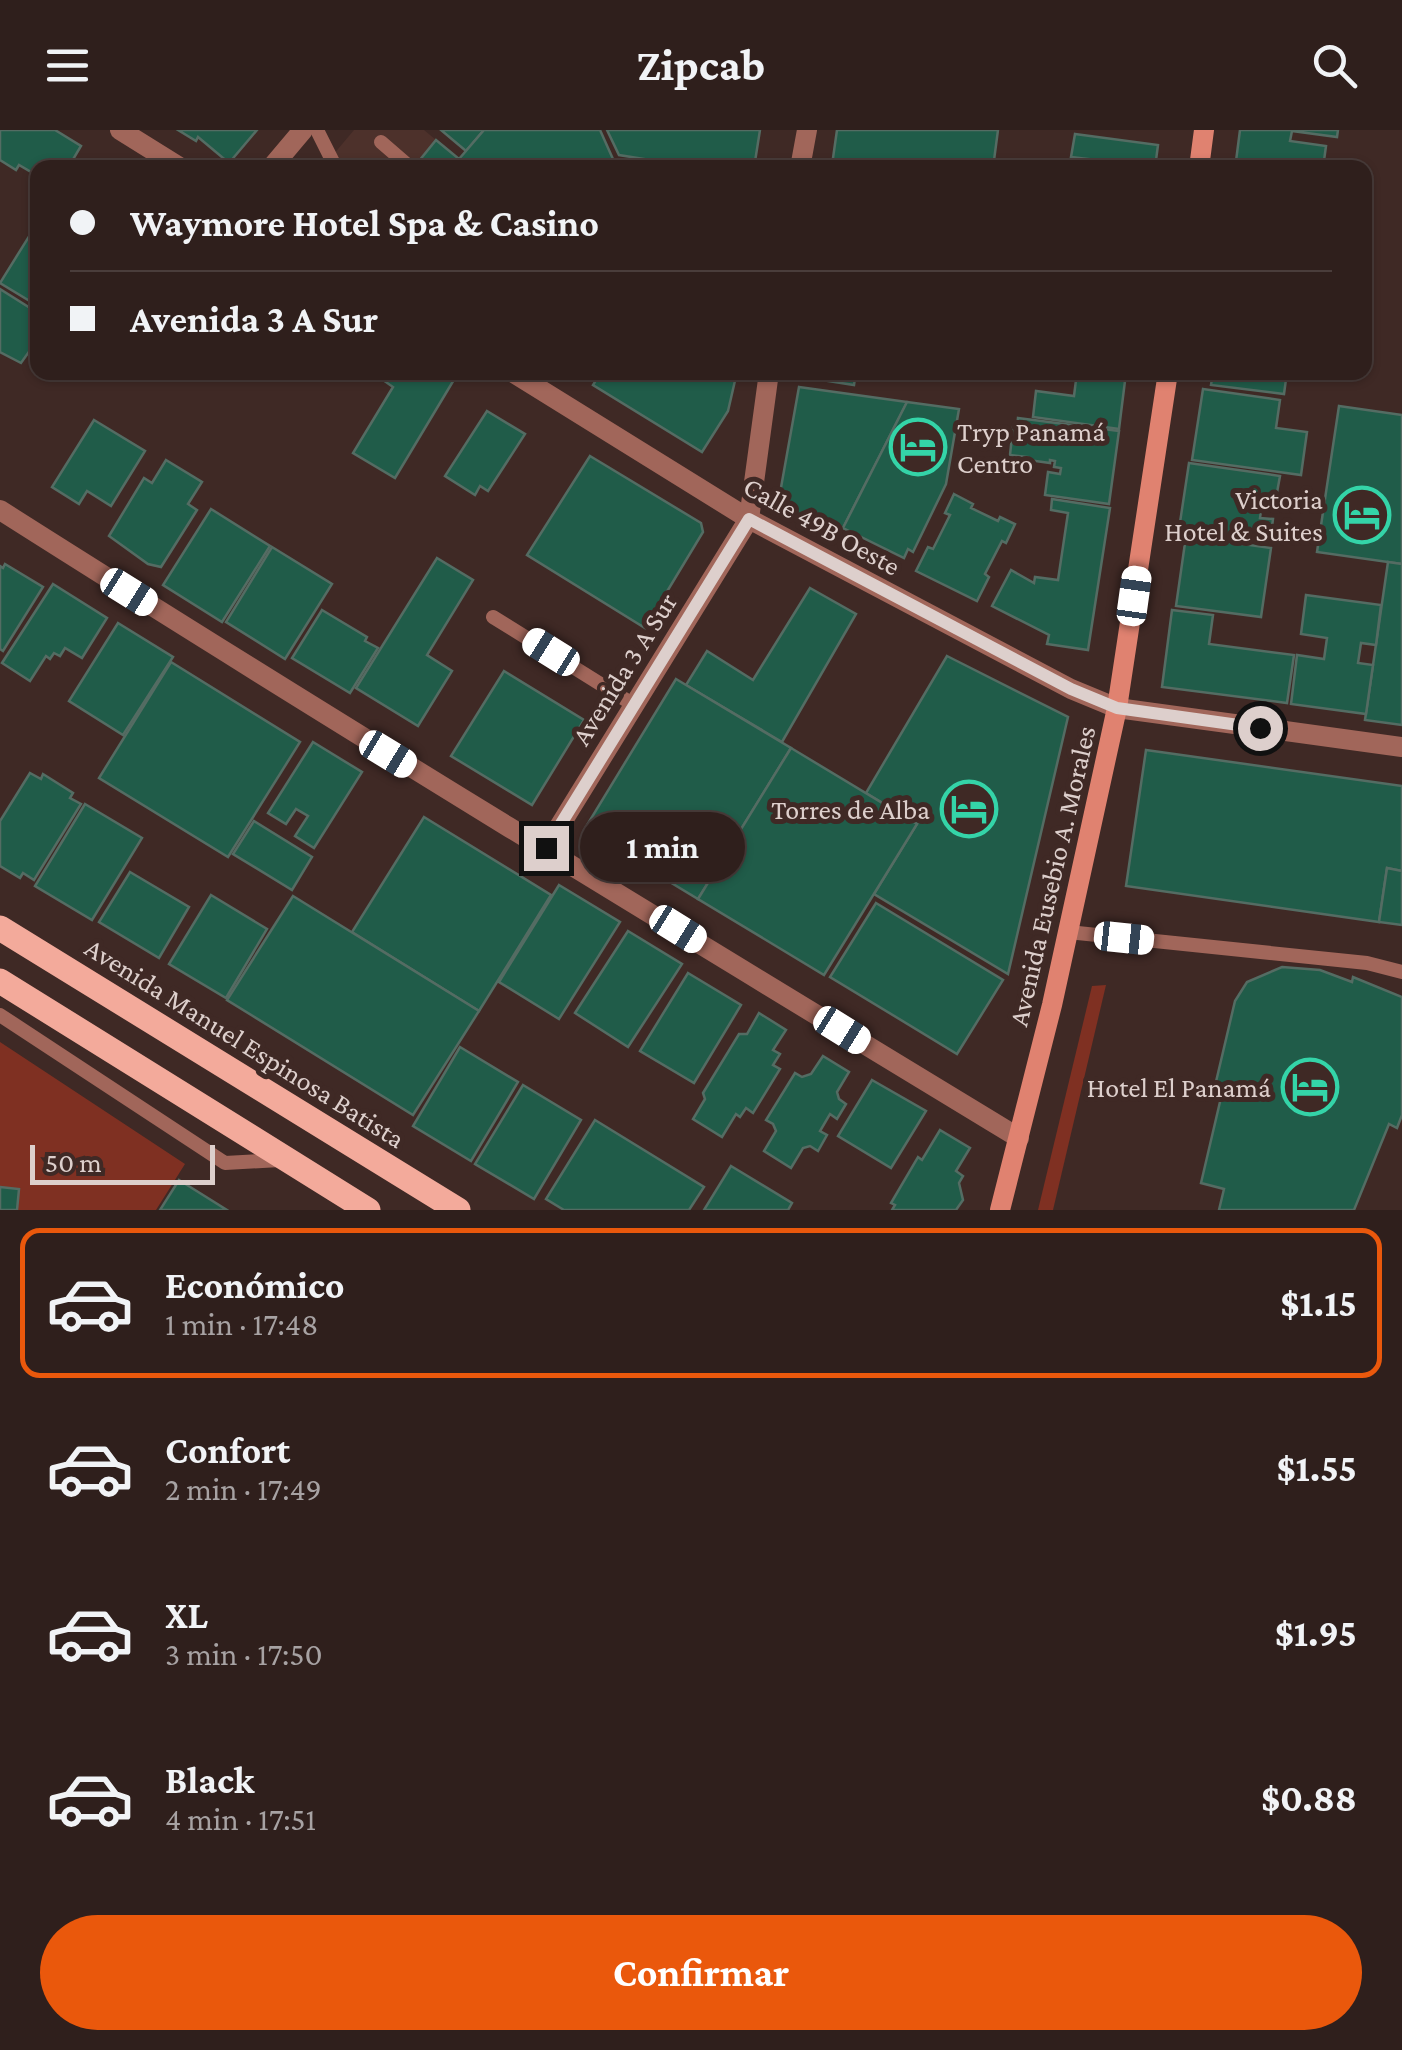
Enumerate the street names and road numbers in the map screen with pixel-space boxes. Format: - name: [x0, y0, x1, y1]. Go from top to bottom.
- street label: Calle 49B Oeste: [738, 470, 906, 582]
- street label: Avenida 3 A Sur: [565, 587, 683, 751]
- street label: Avenida Eusebio A. Morales: [1002, 723, 1102, 1029]
- street label: Avenida Manuel Espinosa Batista: [80, 932, 411, 1154]

